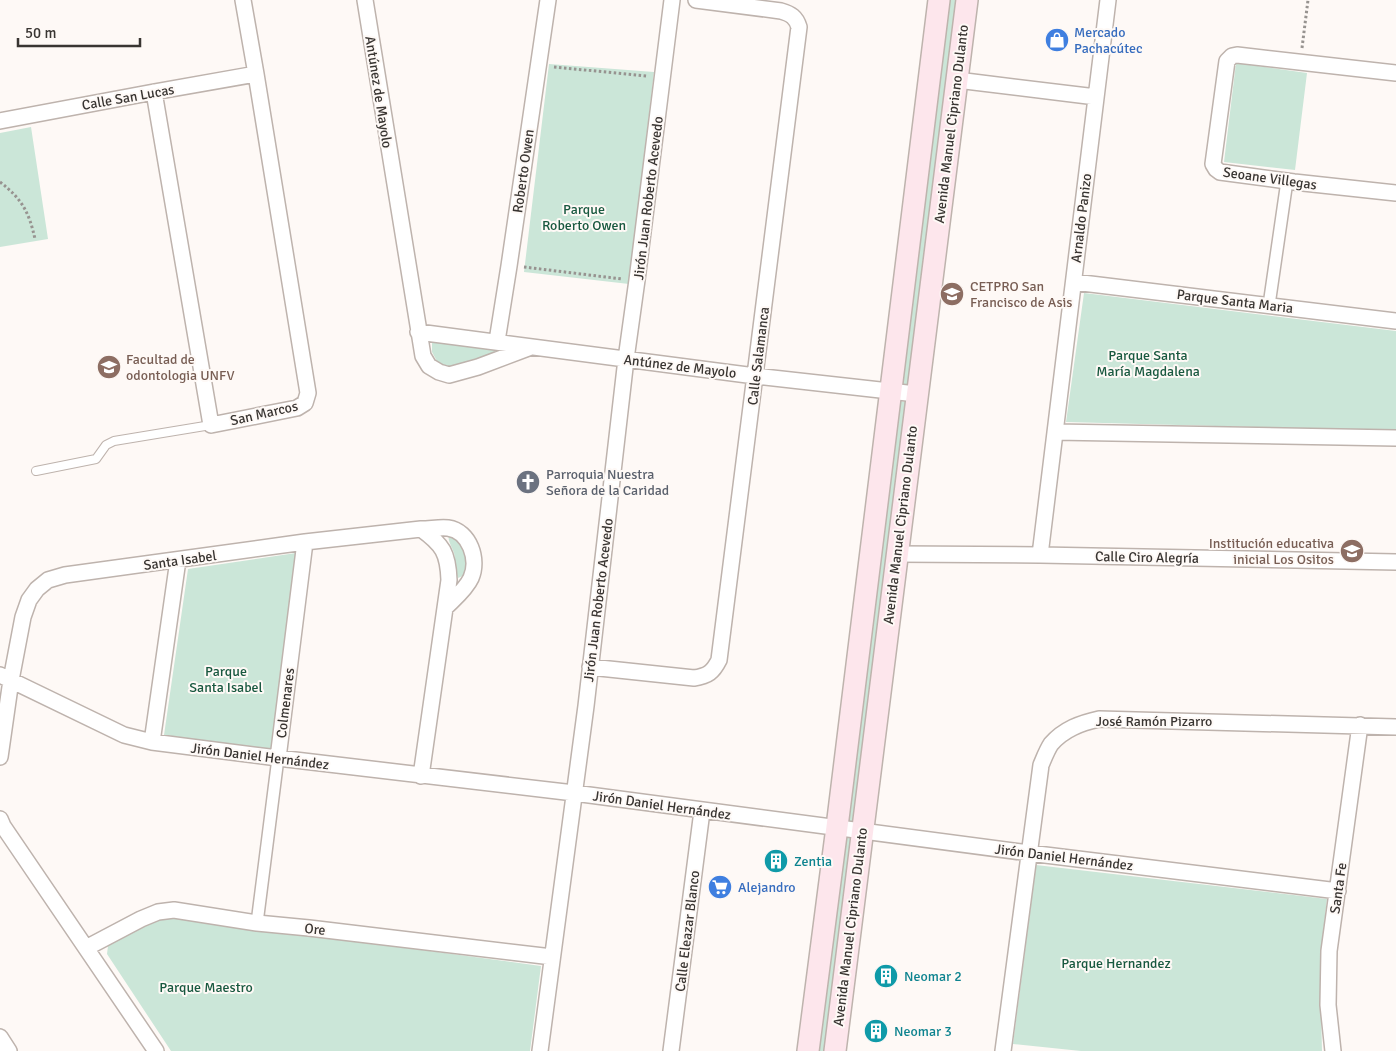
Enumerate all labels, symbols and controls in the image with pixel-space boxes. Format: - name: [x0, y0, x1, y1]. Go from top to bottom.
- scale bar: [18, 15, 140, 47]
- text: 50 m: [25, 24, 56, 42]
- street label: Avenida Manuel Cipriano Dulanto: [931, 24, 972, 224]
- place label: Mercado Pachacútec: [1074, 24, 1143, 57]
- shop icon: Mercado Pachacútec: [1044, 27, 1070, 53]
- street label: Antúnez de Mayolo: [361, 35, 396, 149]
- street label: Calle San Lucas: [81, 81, 176, 114]
- street label: Jirón Juan Roberto Acevedo: [630, 115, 667, 281]
- street label: Roberto Owen: [509, 128, 538, 214]
- street label: Seoane Villegas: [1222, 164, 1318, 193]
- street label: Arnaldo Panizo: [1068, 172, 1095, 264]
- park label: Parque Roberto Owen: [542, 201, 626, 234]
- place label: CETPRO San Francisco de Asis: [970, 278, 1072, 311]
- school or university icon: CETPRO San Francisco de Asis: [939, 281, 965, 307]
- street label: Parque Santa Maria: [1176, 286, 1294, 317]
- street label: Calle Salamanca: [744, 306, 773, 406]
- park label: Parque Santa María Magdalena: [1096, 347, 1200, 380]
- place label: Facultad de odontologia UNFV: [126, 351, 234, 384]
- street label: Antúnez de Mayolo: [623, 351, 737, 382]
- school or university icon: Facultad de odontologia UNFV: [96, 354, 122, 380]
- street label: San Marcos: [229, 397, 300, 430]
- street label: Avenida Manuel Cipriano Dulanto: [880, 425, 921, 625]
- place label: Parroquia Nuestra Señora de la Caridad: [546, 466, 669, 499]
- church icon: Parroquia Nuestra Señora de la Caridad: [515, 469, 541, 495]
- street label: Jirón Juan Roberto Acevedo: [580, 517, 617, 683]
- place label: Institución educativa inicial Los Ositos: [1209, 535, 1334, 568]
- school or university icon: Institución educativa inicial Los Ositos: [1339, 538, 1365, 564]
- street label: Santa Isabel: [143, 547, 218, 574]
- street label: Calle Ciro Alegría: [1095, 548, 1199, 567]
- park label: Parque Santa Isabel: [189, 663, 263, 696]
- street label: Colmenares: [273, 667, 298, 739]
- street label: José Ramón Pizarro: [1096, 713, 1212, 730]
- street label: Jirón Daniel Hernández: [190, 740, 330, 773]
- street label: Jirón Daniel Hernández: [592, 787, 732, 824]
- street label: Avenida Manuel Cipriano Dulanto: [830, 827, 871, 1027]
- street label: Jirón Daniel Hernández: [994, 841, 1134, 874]
- building icon: Zentia: [763, 848, 789, 874]
- place label: Zentia: [794, 853, 832, 870]
- street label: Santa Fe: [1326, 861, 1350, 915]
- street label: Calle Eleazar Blanco: [672, 869, 703, 993]
- supermarket icon: Alejandro: [707, 874, 733, 900]
- place label: Alejandro: [738, 879, 796, 896]
- street label: Ore: [304, 920, 326, 939]
- park label: Parque Hernandez: [1061, 955, 1171, 972]
- building icon: Neomar 2: [873, 963, 899, 989]
- place label: Neomar 2: [904, 968, 962, 985]
- park label: Parque Maestro: [159, 979, 253, 996]
- building icon: Neomar 3: [863, 1018, 889, 1044]
- place label: Neomar 3: [894, 1023, 952, 1040]

